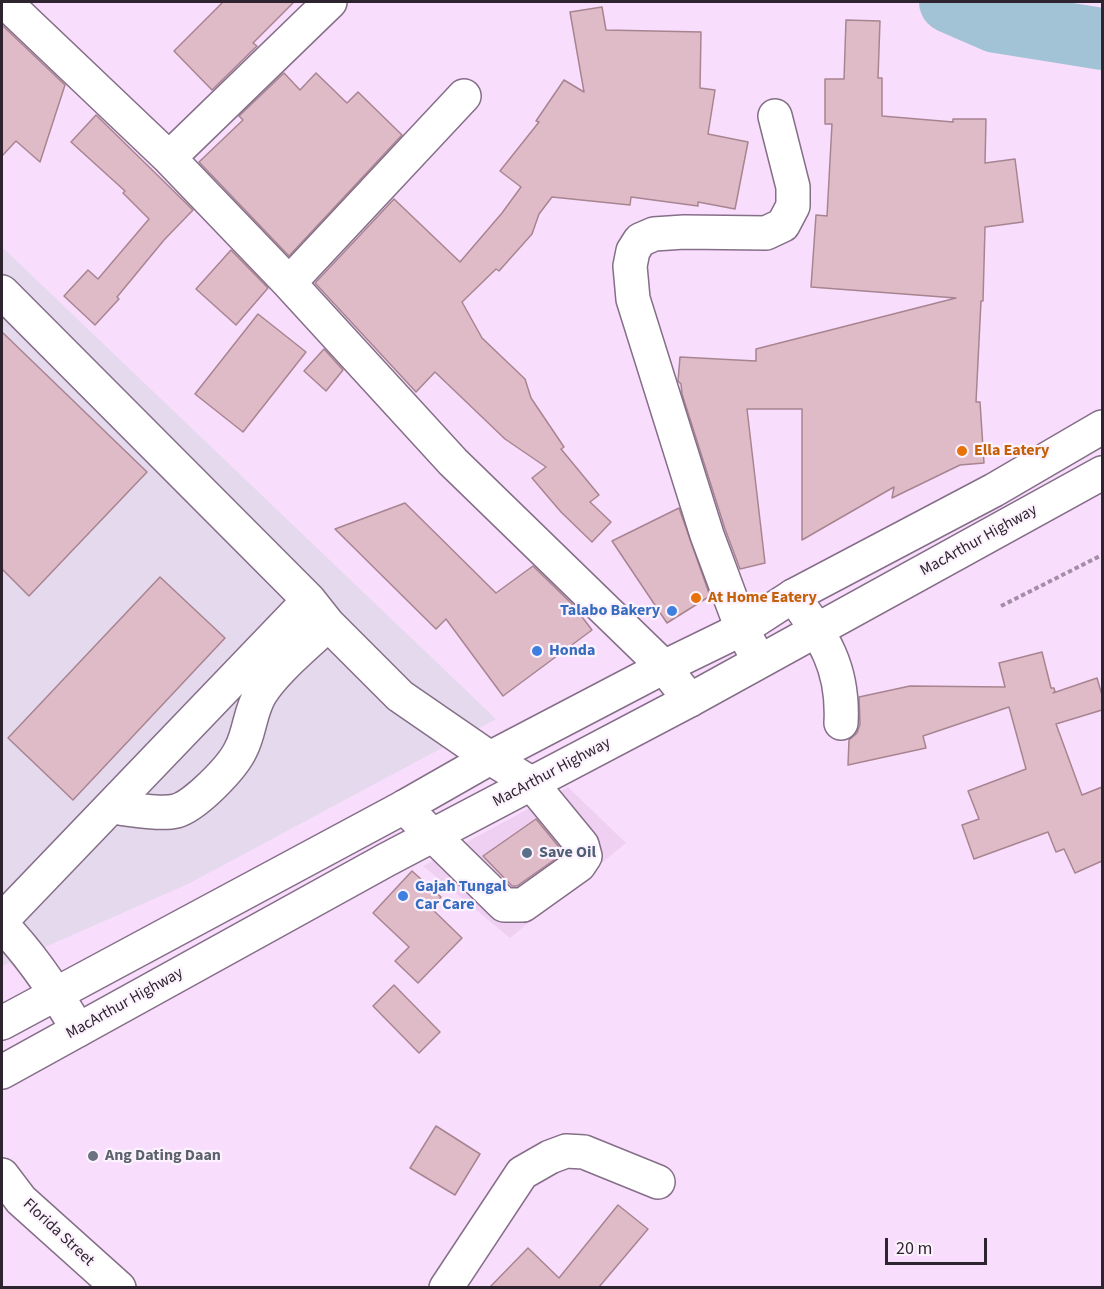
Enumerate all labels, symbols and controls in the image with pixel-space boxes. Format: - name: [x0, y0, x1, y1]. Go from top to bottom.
- place label: Ella Eatery: [974, 441, 1049, 461]
- marker: Ella Eatery: [955, 444, 969, 458]
- street label: MacArthur Highway: [917, 501, 1041, 581]
- place label: At Home Eatery: [708, 588, 817, 608]
- marker: At Home Eatery: [689, 591, 703, 605]
- place label: Talabo Bakery: [560, 601, 660, 621]
- marker: Talabo Bakery: [665, 604, 679, 618]
- place label: Honda: [549, 641, 595, 661]
- marker: Honda: [530, 644, 544, 658]
- street label: MacArthur Highway: [490, 734, 614, 812]
- place label: Save Oil: [539, 843, 596, 863]
- marker: Save Oil: [520, 846, 534, 860]
- place label: Gajah Tungal Car Care: [415, 877, 507, 915]
- marker: Gajah Tungal Car Care: [396, 889, 410, 903]
- street label: MacArthur Highway: [63, 964, 187, 1044]
- place label: Ang Dating Daan: [105, 1146, 221, 1166]
- marker: Ang Dating Daan: [86, 1149, 100, 1163]
- street label: Florida Street: [18, 1195, 98, 1271]
- scale bar: [888, 1226, 990, 1264]
- text: 20 m: [896, 1236, 932, 1261]

